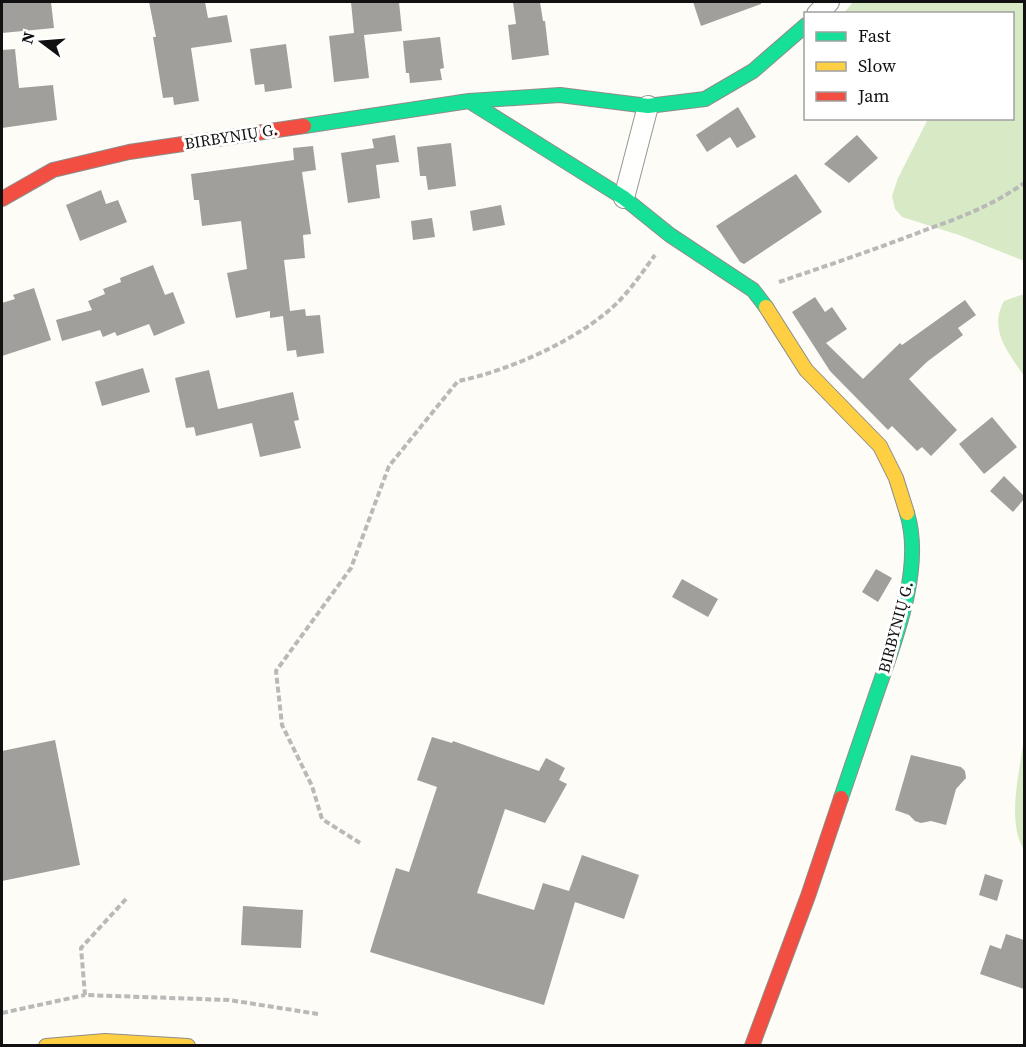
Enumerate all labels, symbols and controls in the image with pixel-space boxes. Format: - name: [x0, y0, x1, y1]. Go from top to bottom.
- north arrow: [12, 12, 72, 72]
- legend: [804, 12, 1014, 120]
- text: Fast: [858, 23, 891, 48]
- text: N: [15, 29, 40, 46]
- text: Slow: [858, 53, 896, 78]
- text: Jam: [857, 83, 890, 108]
- street label: BIRBYNIŲ G.: [183, 118, 279, 154]
- street label: BIRBYNIŲ G.: [872, 579, 918, 675]

